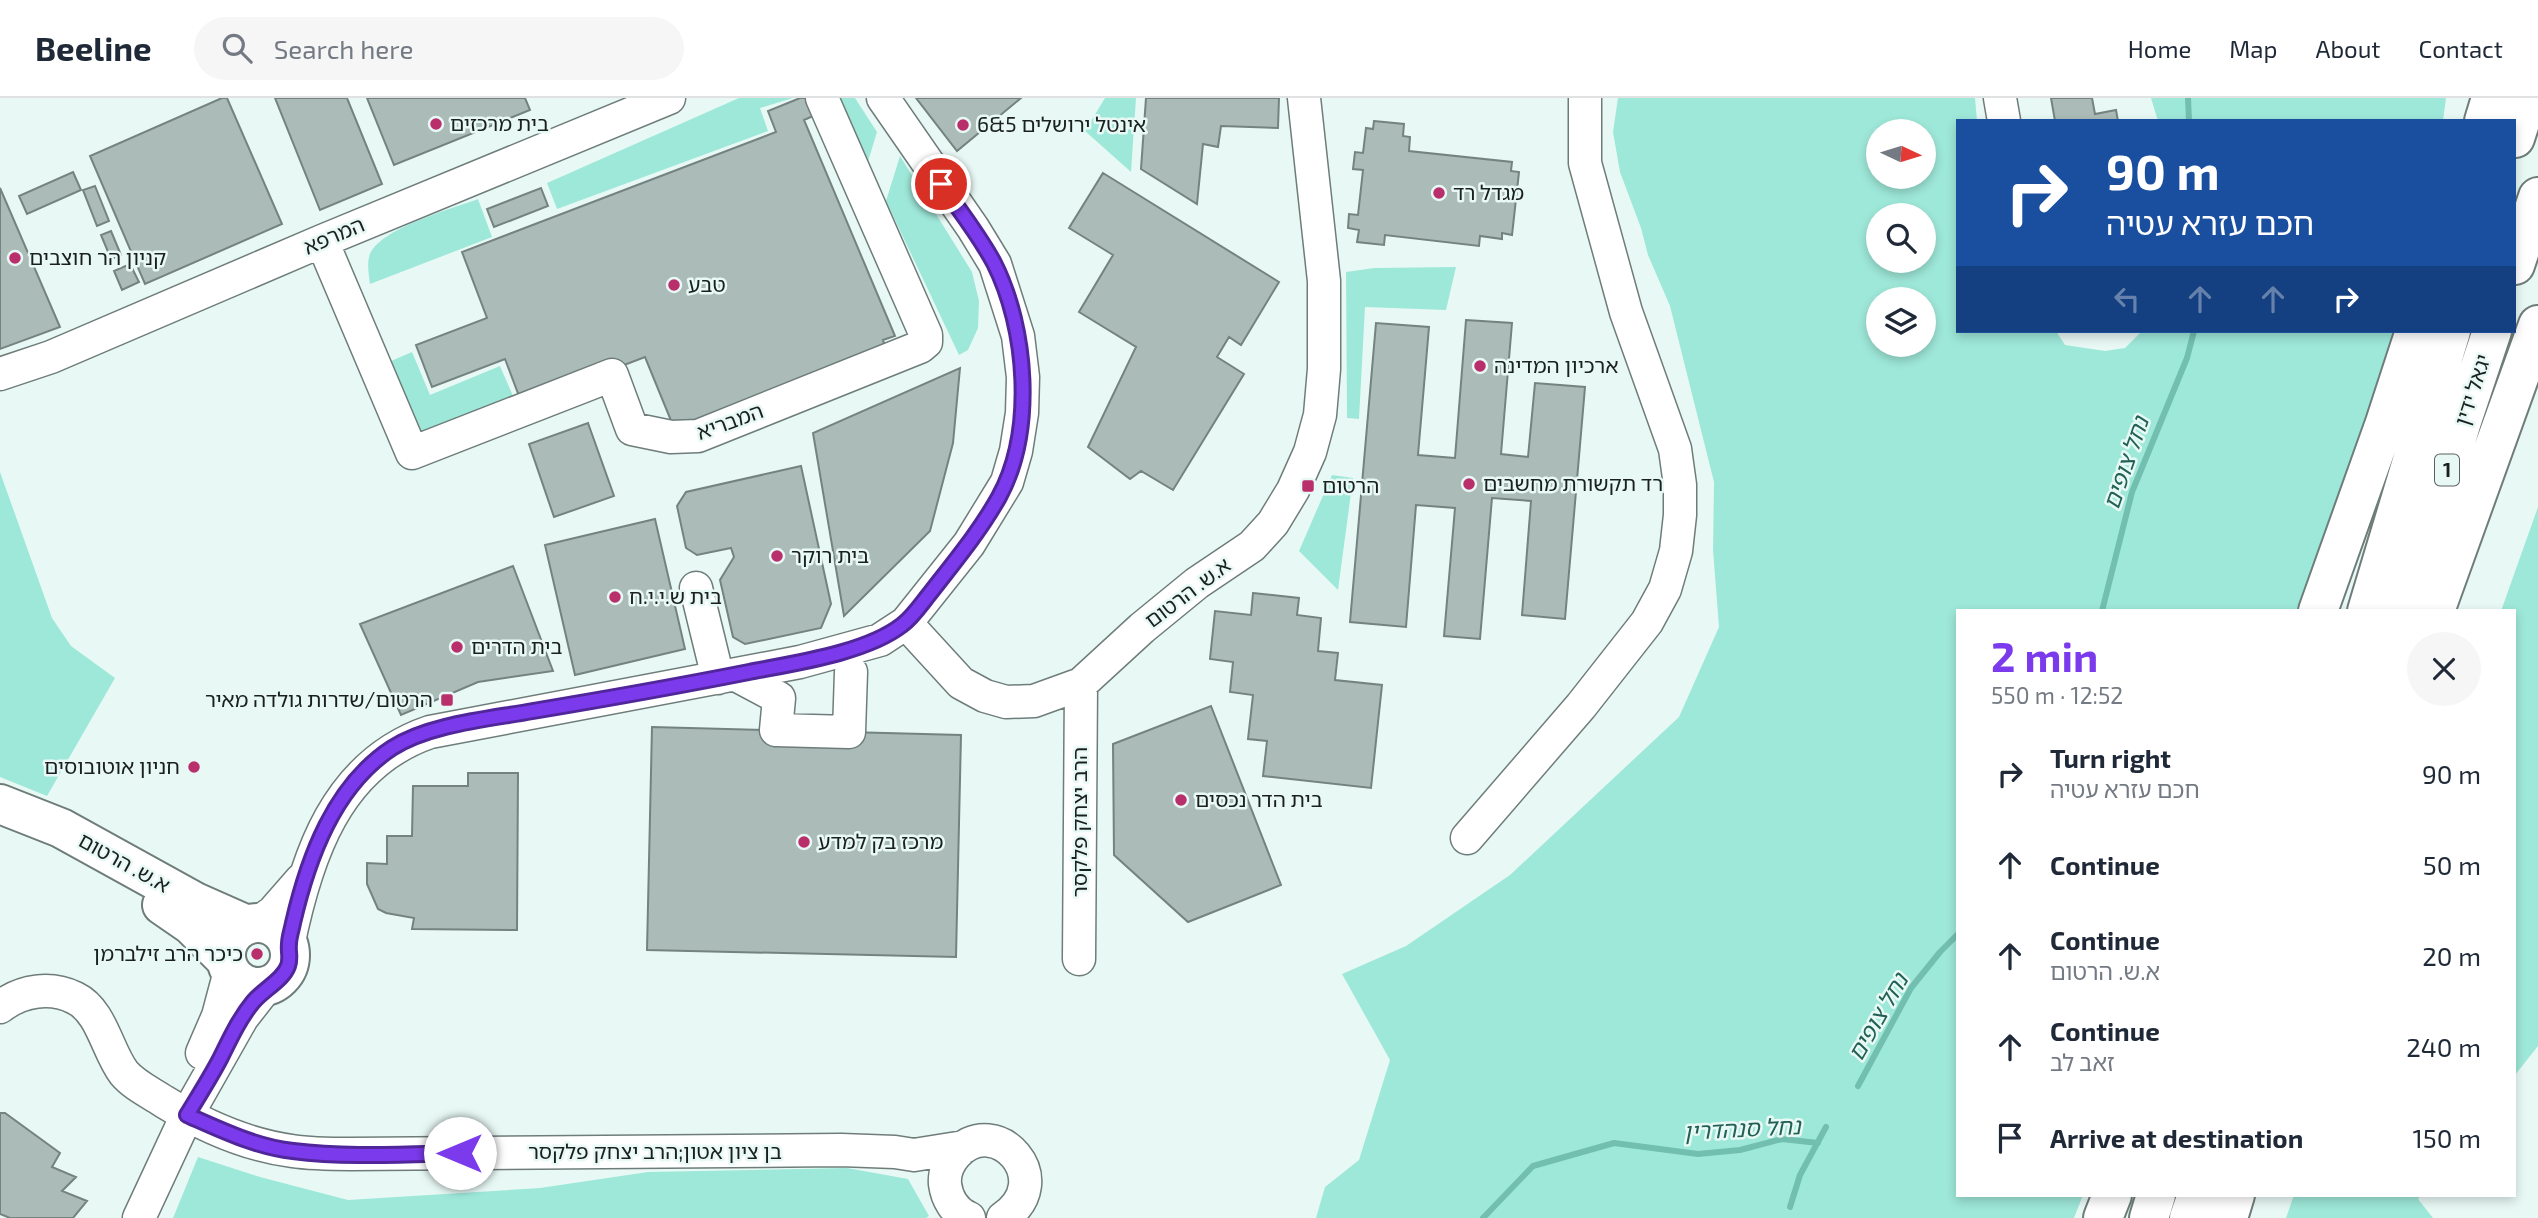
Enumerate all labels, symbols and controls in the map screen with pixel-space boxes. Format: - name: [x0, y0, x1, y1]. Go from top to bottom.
- search box: [194, 17, 684, 80]
- text: Beeline: [35, 28, 152, 68]
- icon: search: [218, 29, 256, 67]
- text: Search here: [274, 33, 413, 64]
- text: Home: [2128, 34, 2191, 63]
- text: Map: [2229, 34, 2277, 63]
- text: About: [2315, 34, 2381, 63]
- text: Contact: [2419, 34, 2503, 63]
- place label: בית מרכזים: [450, 110, 549, 135]
- place label: אינטל ירושלים 5&6: [977, 111, 1146, 136]
- marker: בית מרכזים: [428, 116, 444, 132]
- marker: אינטל ירושלים 5&6: [955, 117, 971, 133]
- north arrow: [1866, 119, 1936, 189]
- map controls: [1866, 119, 1936, 357]
- text: 90 m: [2106, 141, 2220, 200]
- icon: right: [1991, 147, 2082, 238]
- pin: [911, 154, 971, 214]
- icon: arrive: [922, 165, 960, 203]
- place label: מגדל רד: [1453, 179, 1524, 204]
- marker: מגדל רד: [1431, 185, 1447, 201]
- button: search: [1866, 203, 1936, 273]
- text: חכם עזרא עטיה: [2106, 203, 2314, 241]
- street label: המרפא: [299, 211, 368, 259]
- place label: קניון הר חוצבים: [29, 244, 166, 269]
- marker: קניון הר חוצבים: [7, 250, 23, 266]
- place label: טבע: [688, 271, 726, 296]
- marker: טבע: [666, 277, 682, 293]
- icon: left: [2108, 280, 2146, 318]
- icon: ahead: [2181, 280, 2219, 318]
- icon: ahead: [2254, 280, 2292, 318]
- icon: right: [2327, 280, 2365, 318]
- button: layers: [1866, 287, 1936, 357]
- street label: יגאל ידין: [2448, 351, 2495, 428]
- place label: ארכיון המדינה: [1494, 352, 1619, 377]
- marker: ארכיון המדינה: [1472, 358, 1488, 374]
- street label: המבריא: [693, 397, 766, 444]
- water label: נחל צופים: [2096, 411, 2155, 513]
- road number: 1: [2435, 454, 2459, 486]
- place label: רד תקשורת מחשבים: [1483, 470, 1663, 495]
- place label: הרטום: [1322, 472, 1380, 497]
- marker: רד תקשורת מחשבים: [1461, 476, 1477, 492]
- marker: הרטום: [1300, 478, 1316, 494]
- place label: בית רוקר: [791, 542, 869, 567]
- marker: בית רוקר: [769, 548, 785, 564]
- street label: א.ש. הרטום: [1139, 552, 1235, 632]
- place label: בית ש.י.י.ח: [629, 583, 722, 608]
- marker: בית ש.י.י.ח: [607, 589, 623, 605]
- text: 2 min: [1991, 630, 2098, 680]
- button: close: [2407, 632, 2481, 706]
- place label: בית הדרים: [471, 633, 563, 658]
- marker: בית הדרים: [449, 639, 465, 655]
- text: 550 m · 12:52: [1991, 681, 2123, 709]
- place label: הרטום/שדרות גולדה מאיר: [205, 686, 433, 711]
- marker: הרטום/שדרות גולדה מאיר: [439, 692, 455, 708]
- text: Turn right: [2050, 742, 2171, 773]
- street label: הרב יצחק פלקסר: [1066, 747, 1091, 897]
- place label: חניון אוטובוסים: [44, 753, 180, 778]
- icon: right: [1991, 755, 2029, 793]
- text: 90 m: [2422, 758, 2481, 789]
- marker: חניון אוטובוסים: [186, 759, 202, 775]
- text: חכם עזרא עטיה: [2050, 775, 2200, 803]
- place label: בית הדר נכסים: [1195, 786, 1323, 811]
- marker: בית הדר נכסים: [1173, 792, 1189, 808]
- street label: א.ש. הרטום: [75, 826, 175, 897]
- place label: מרכז בק למדע: [818, 828, 944, 853]
- marker: מרכז בק למדע: [796, 834, 812, 850]
- icon: ahead: [1991, 846, 2029, 884]
- text: Continue: [2050, 849, 2160, 880]
- text: 50 m: [2423, 849, 2481, 880]
- text: Continue: [2050, 924, 2160, 955]
- icon: ahead: [1991, 937, 2029, 975]
- place label: כיכר הרב זילברמן: [93, 940, 243, 965]
- text: 20 m: [2422, 940, 2481, 971]
- marker: כיכר הרב זילברמן: [249, 946, 265, 962]
- text: א.ש. הרטום: [2050, 957, 2160, 985]
- water label: נחל צופים: [1841, 966, 1914, 1065]
- text: Continue: [2050, 1015, 2160, 1046]
- icon: ahead: [1991, 1028, 2029, 1066]
- text: 240 m: [2406, 1031, 2481, 1062]
- text: זאב לב: [2050, 1048, 2115, 1076]
- water label: נחל סנהדרין: [1683, 1111, 1803, 1145]
- position arrow: [423, 1116, 497, 1190]
- icon: arrive: [1991, 1119, 2029, 1157]
- text: Arrive at destination: [2050, 1122, 2303, 1153]
- text: 150 m: [2412, 1122, 2481, 1153]
- street label: בן ציון אטון;הרב יצחק פלקסר: [528, 1138, 782, 1163]

